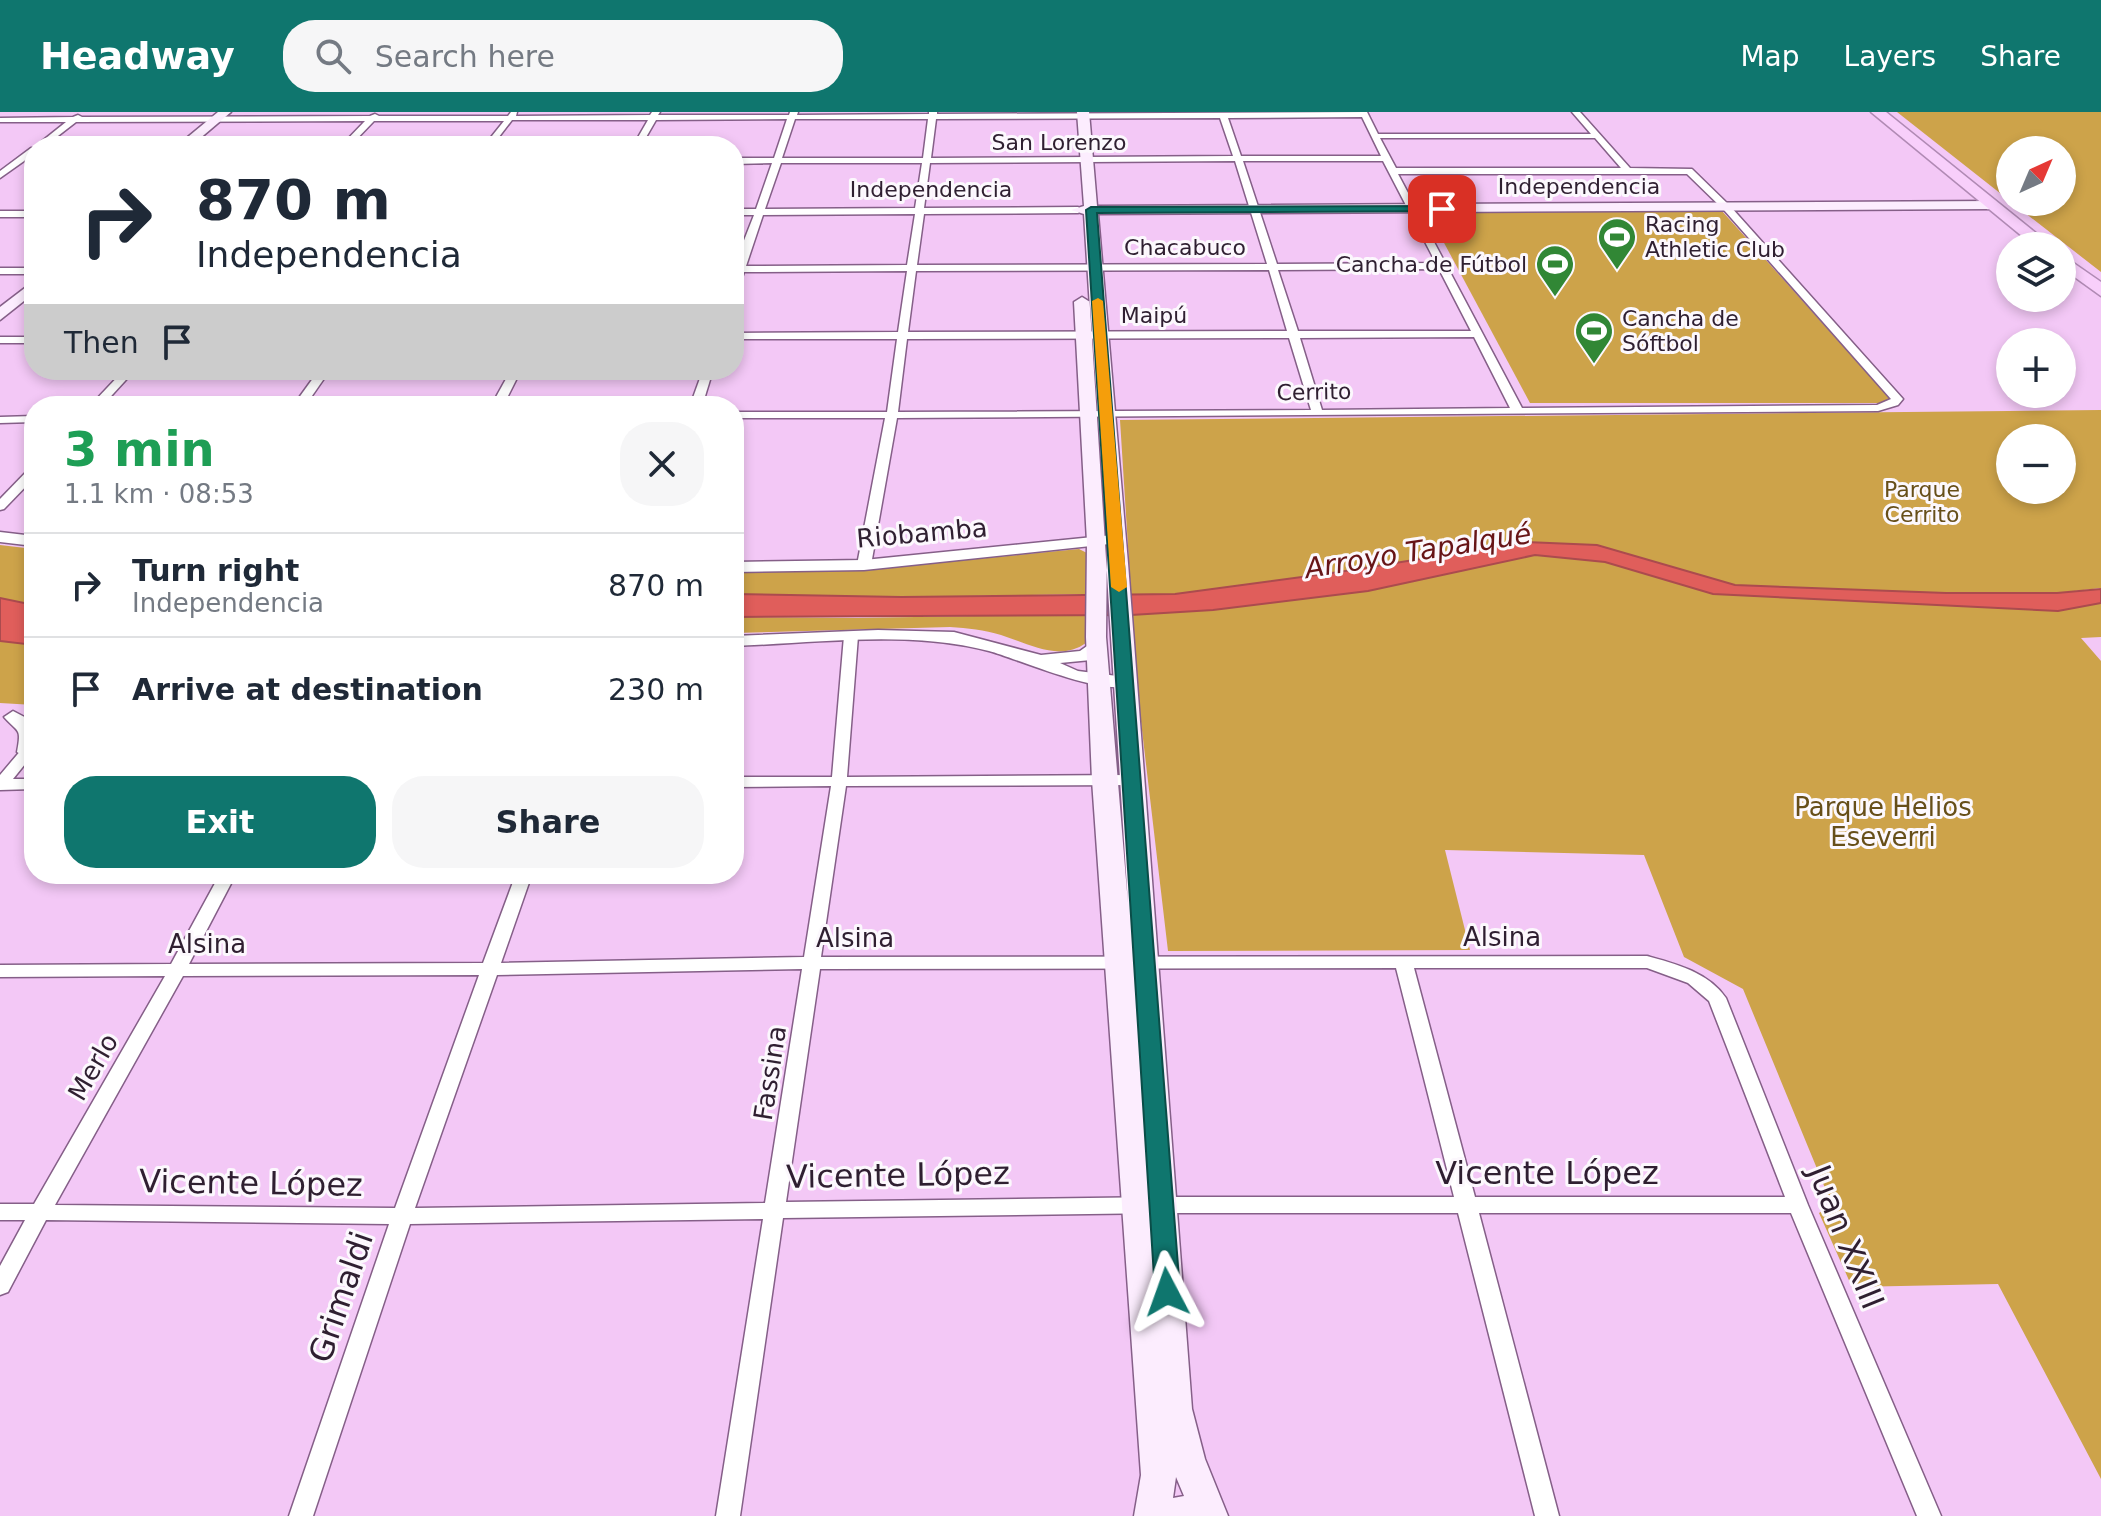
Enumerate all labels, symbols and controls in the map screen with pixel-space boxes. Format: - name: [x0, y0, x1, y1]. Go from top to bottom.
- search box: [283, 20, 843, 92]
- text: Headway: [40, 34, 235, 78]
- icon: search: [311, 34, 355, 78]
- text: Search here: [375, 39, 555, 74]
- text: Map: [1740, 40, 1800, 73]
- text: Layers: [1844, 40, 1936, 73]
- text: Share: [1980, 40, 2061, 73]
- street label: San Lorenzo: [992, 130, 1126, 155]
- north arrow: [1996, 136, 2076, 216]
- map controls: [1996, 136, 2076, 504]
- text: 870 m: [196, 167, 391, 232]
- icon: right: [64, 168, 168, 272]
- street label: Independencia: [1498, 174, 1660, 199]
- pin: [1408, 175, 1476, 243]
- street label: Independencia: [850, 177, 1012, 202]
- icon: arrive: [1420, 187, 1464, 231]
- place label: Racing Athletic Club: [1645, 212, 1785, 262]
- sports icon: Racing Athletic Club: [1596, 216, 1638, 271]
- button: layers: [1996, 232, 2076, 312]
- text: Independencia: [196, 234, 462, 275]
- street label: Chacabuco: [1124, 235, 1246, 260]
- sports icon: Cancha de Fútbol: [1534, 243, 1576, 298]
- place label: Cancha de Fútbol: [1336, 252, 1527, 277]
- street label: Maipú: [1121, 303, 1187, 328]
- place label: Cancha de Sóftbol: [1622, 306, 1739, 356]
- sports icon: Cancha de Sóftbol: [1573, 310, 1615, 365]
- icon: arrive: [155, 320, 199, 364]
- text: Then: [64, 325, 139, 360]
- button: +: [1996, 328, 2076, 408]
- street label: Cerrito: [1276, 379, 1352, 405]
- text: 3 min: [64, 421, 215, 477]
- button: close: [620, 422, 704, 506]
- button: −: [1996, 424, 2076, 504]
- park label: Parque Cerrito: [1884, 477, 1960, 527]
- text: 1.1 km · 08:53: [64, 479, 254, 509]
- street label: Riobamba: [855, 512, 989, 554]
- water label: Arroyo Tapalqué: [1300, 517, 1534, 585]
- text: Turn right: [132, 553, 299, 588]
- icon: right: [64, 563, 108, 607]
- text: 870 m: [608, 568, 704, 603]
- text: Independencia: [132, 588, 324, 618]
- icon: arrive: [64, 667, 108, 711]
- text: Arrive at destination: [132, 672, 483, 707]
- text: 230 m: [608, 672, 704, 707]
- button: Exit: [64, 776, 376, 868]
- button: Share: [392, 776, 704, 868]
- park label: Parque Helios Eseverri: [1794, 792, 1972, 852]
- street label: Alsina: [1463, 922, 1541, 952]
- street label: Alsina: [816, 923, 894, 953]
- street label: Alsina: [168, 929, 246, 959]
- street label: Fassina: [748, 1024, 792, 1122]
- street label: Merlo: [62, 1028, 124, 1106]
- street label: Vicente López: [786, 1154, 1010, 1196]
- street label: Vicente López: [1435, 1154, 1659, 1192]
- street label: Juan XXIII: [1799, 1158, 1892, 1315]
- street label: Vicente López: [139, 1162, 363, 1204]
- street label: Grimaldi: [301, 1227, 381, 1367]
- position arrow: [1125, 1250, 1209, 1334]

